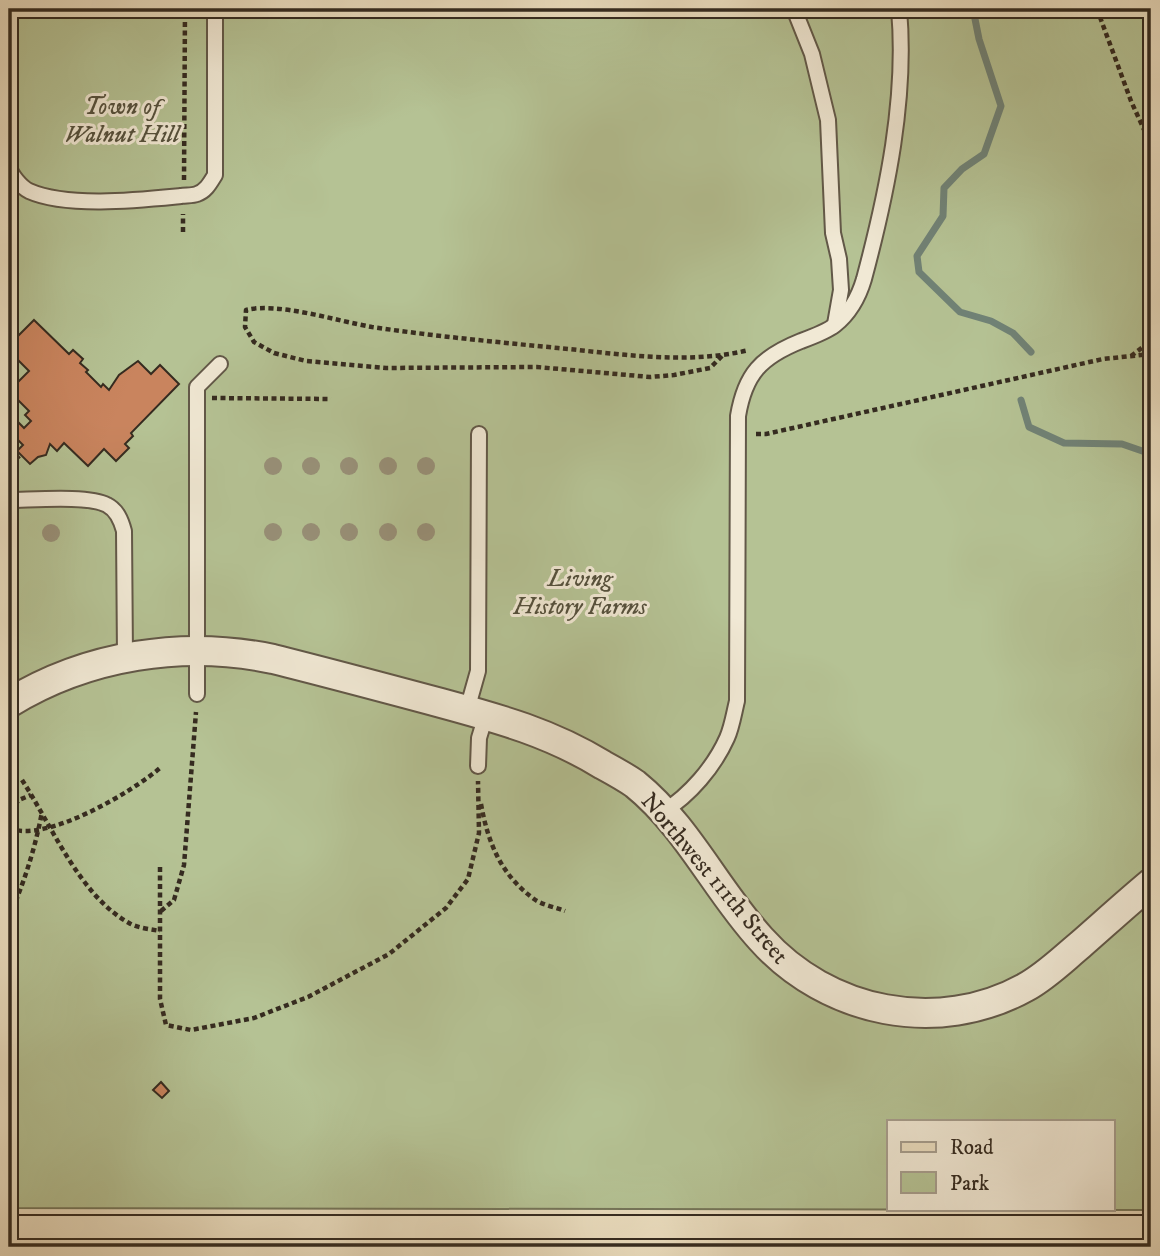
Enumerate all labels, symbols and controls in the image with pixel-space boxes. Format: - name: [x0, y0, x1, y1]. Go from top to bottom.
- park label: Town of Walnut Hill: [65, 92, 182, 150]
- park label: Living History Farms: [512, 564, 647, 622]
- street label: Northwest 111th Street: [634, 787, 795, 971]
- legend: [887, 1120, 1114, 1210]
- text: Road: [950, 1135, 994, 1161]
- text: Park: [950, 1171, 990, 1197]

